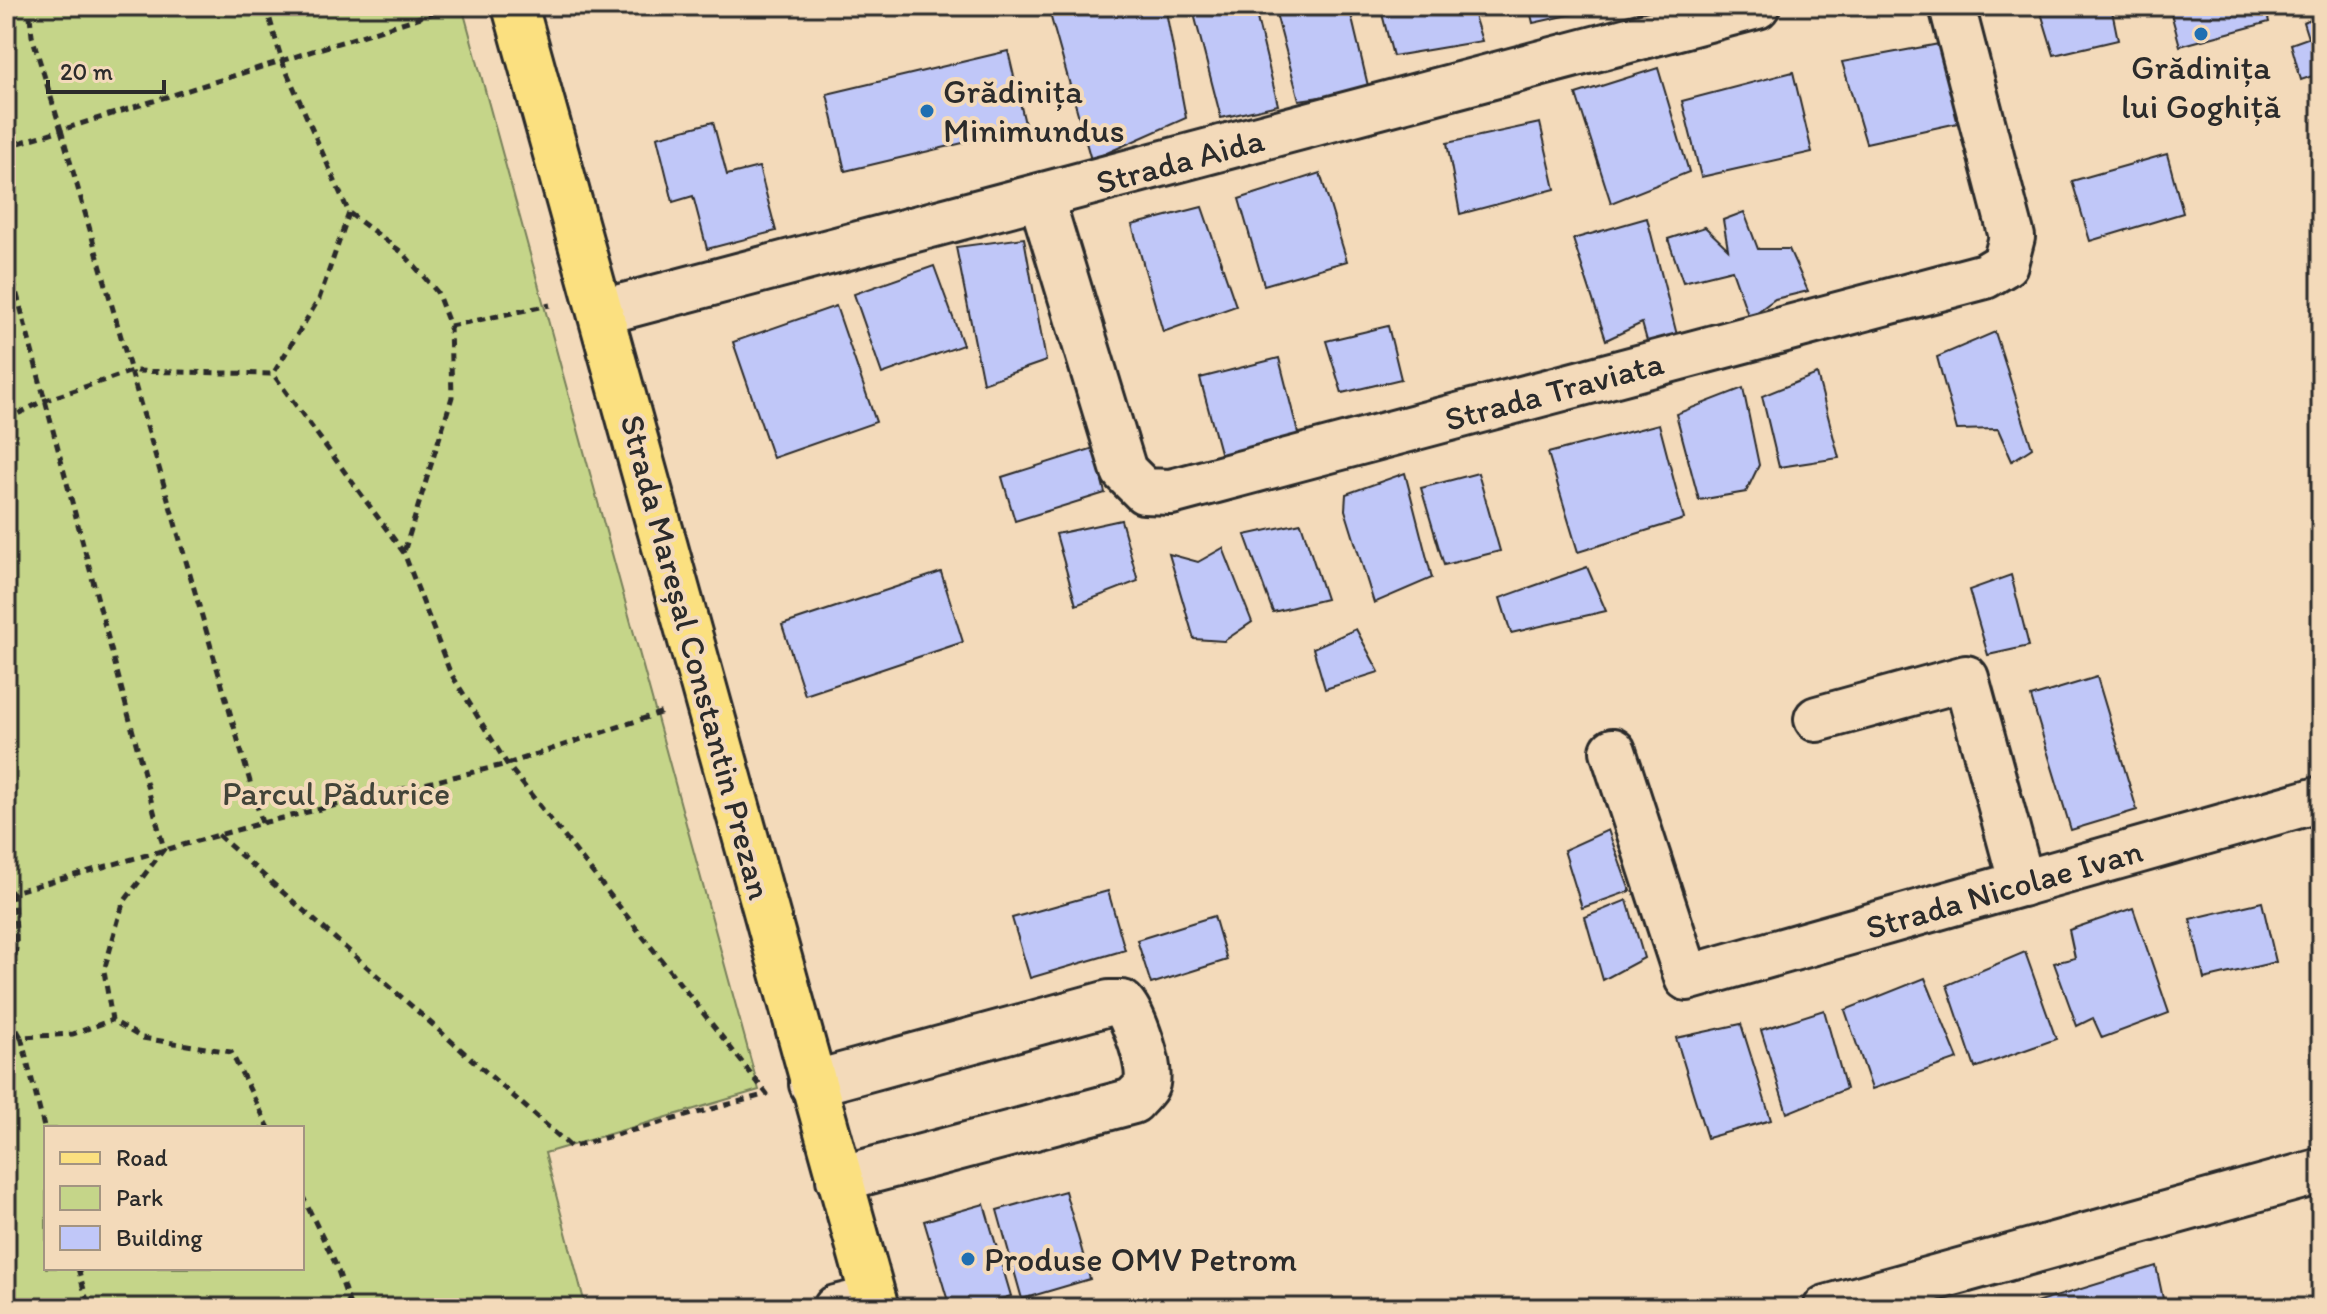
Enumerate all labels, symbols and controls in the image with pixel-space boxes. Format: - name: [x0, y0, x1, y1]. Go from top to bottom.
- marker: Grădinița lui Goghiță: [2192, 25, 2210, 43]
- scale bar: [48, 44, 164, 94]
- place label: Grădinița lui Goghiță: [2121, 47, 2281, 127]
- text: 20 m: [60, 57, 113, 86]
- place label: Grădinița Minimundus: [943, 71, 1125, 151]
- marker: Grădinița Minimundus: [918, 102, 936, 120]
- street label: Strada Aida: [1092, 119, 1269, 203]
- street label: Strada Traviata: [1440, 342, 1668, 440]
- street label: Strada Mareșal Constantin Prezan: [612, 410, 780, 904]
- park label: Parcul Pădurice: [222, 773, 450, 814]
- street label: Strada Nicolae Ivan: [1861, 830, 2147, 948]
- legend: [44, 1126, 304, 1270]
- text: Road: [116, 1143, 168, 1172]
- text: Park: [116, 1183, 163, 1212]
- text: Building: [116, 1223, 203, 1252]
- place label: Produse OMV Petrom: [984, 1239, 1297, 1280]
- marker: Produse OMV Petrom: [959, 1250, 977, 1268]

